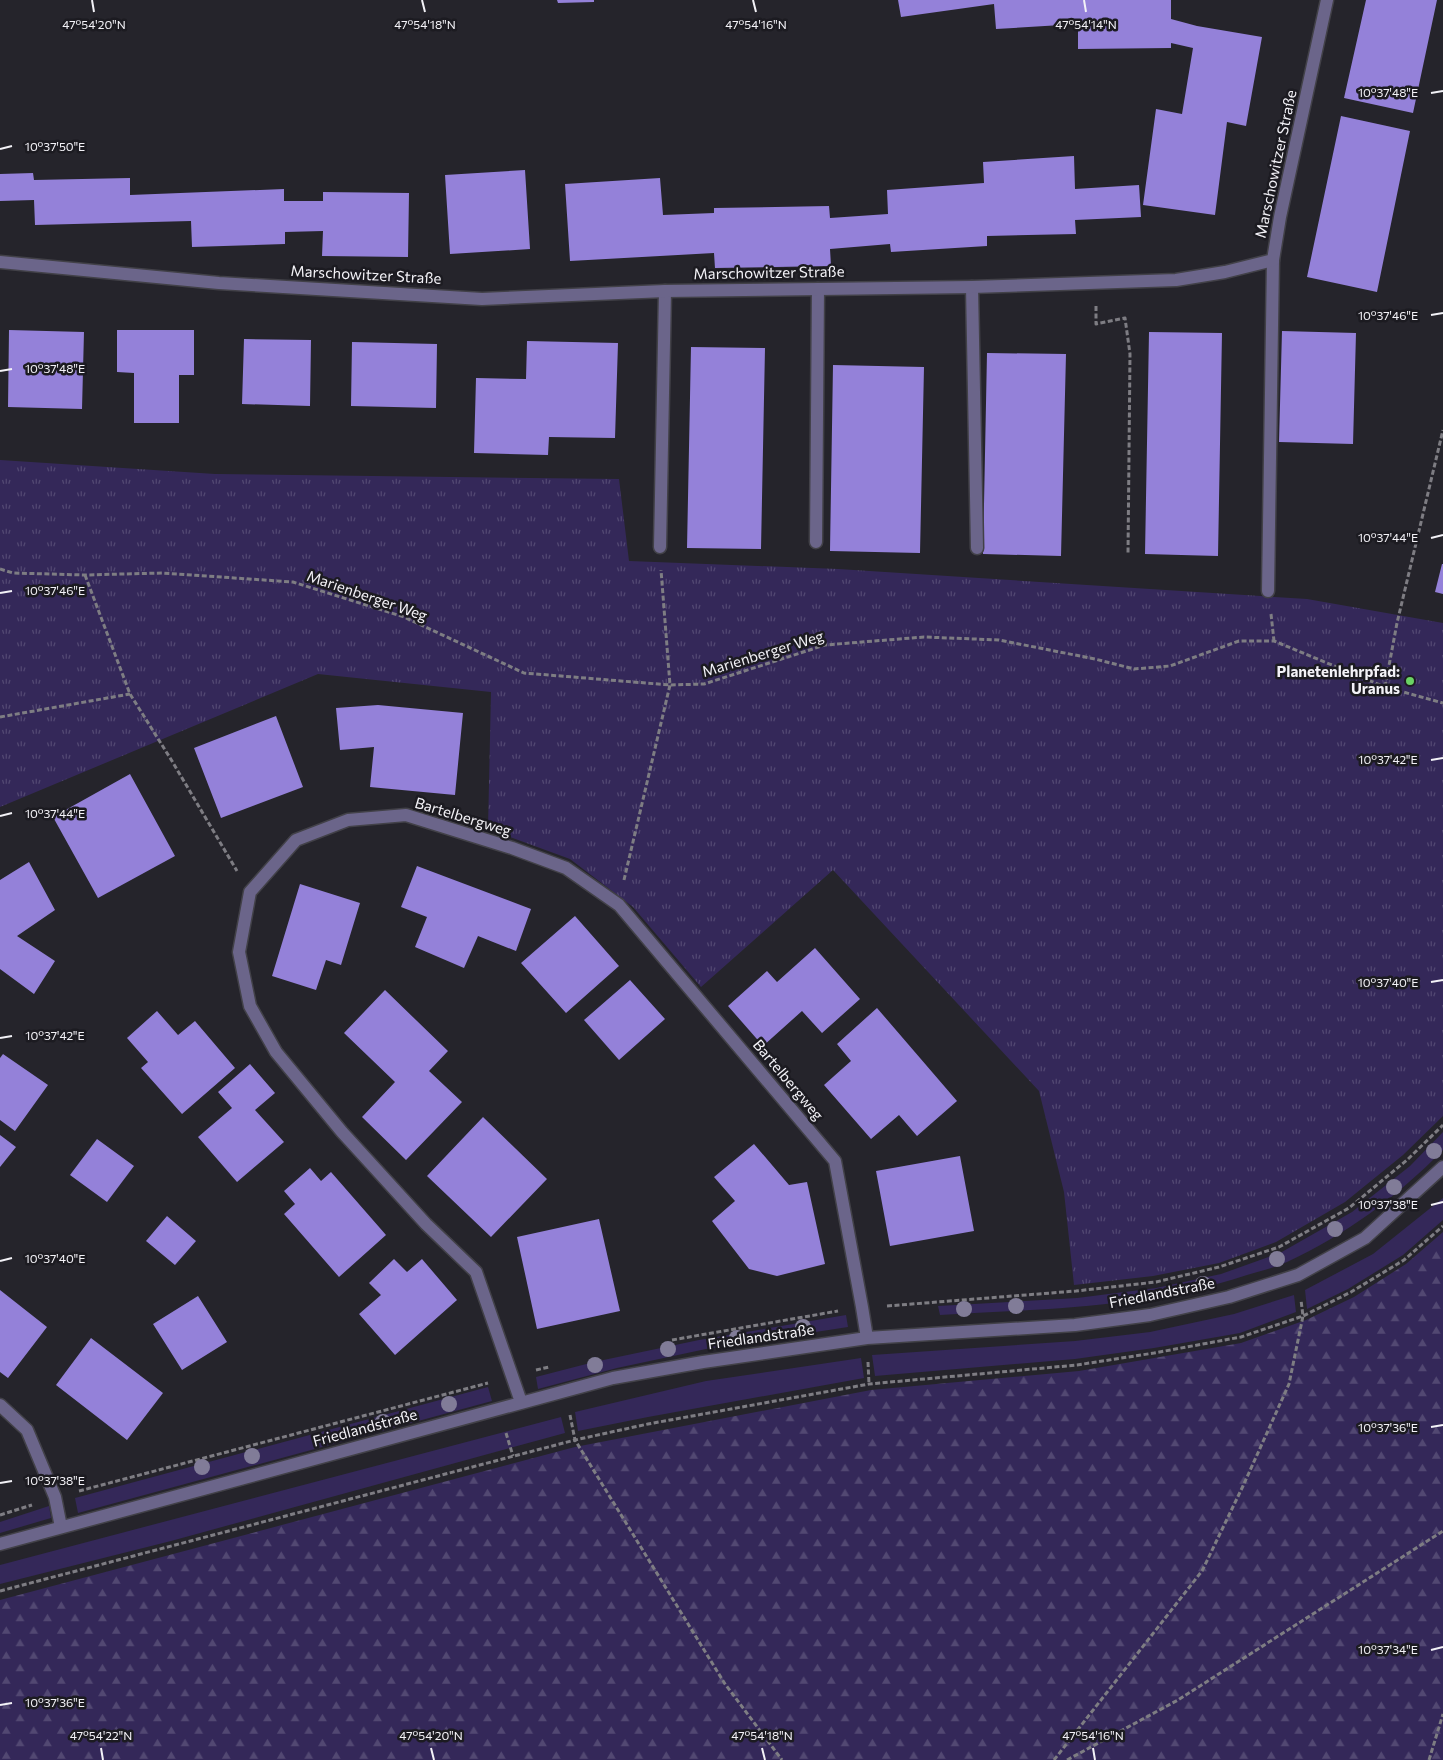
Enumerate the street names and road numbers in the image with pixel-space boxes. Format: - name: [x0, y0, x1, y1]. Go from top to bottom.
- street label: Marschowitzer Straße: [1251, 88, 1300, 240]
- street label: Marschowitzer Straße: [290, 261, 442, 287]
- street label: Marschowitzer Straße: [693, 262, 845, 282]
- street label: Marienberger Weg: [305, 566, 430, 624]
- street label: Marienberger Weg: [700, 626, 826, 680]
- street label: Bartelbergweg: [413, 793, 514, 839]
- street label: Bartelbergweg: [750, 1035, 828, 1123]
- street label: Friedlandstraße: [1107, 1273, 1216, 1311]
- street label: Friedlandstraße: [706, 1320, 815, 1352]
- street label: Friedlandstraße: [311, 1404, 419, 1450]

